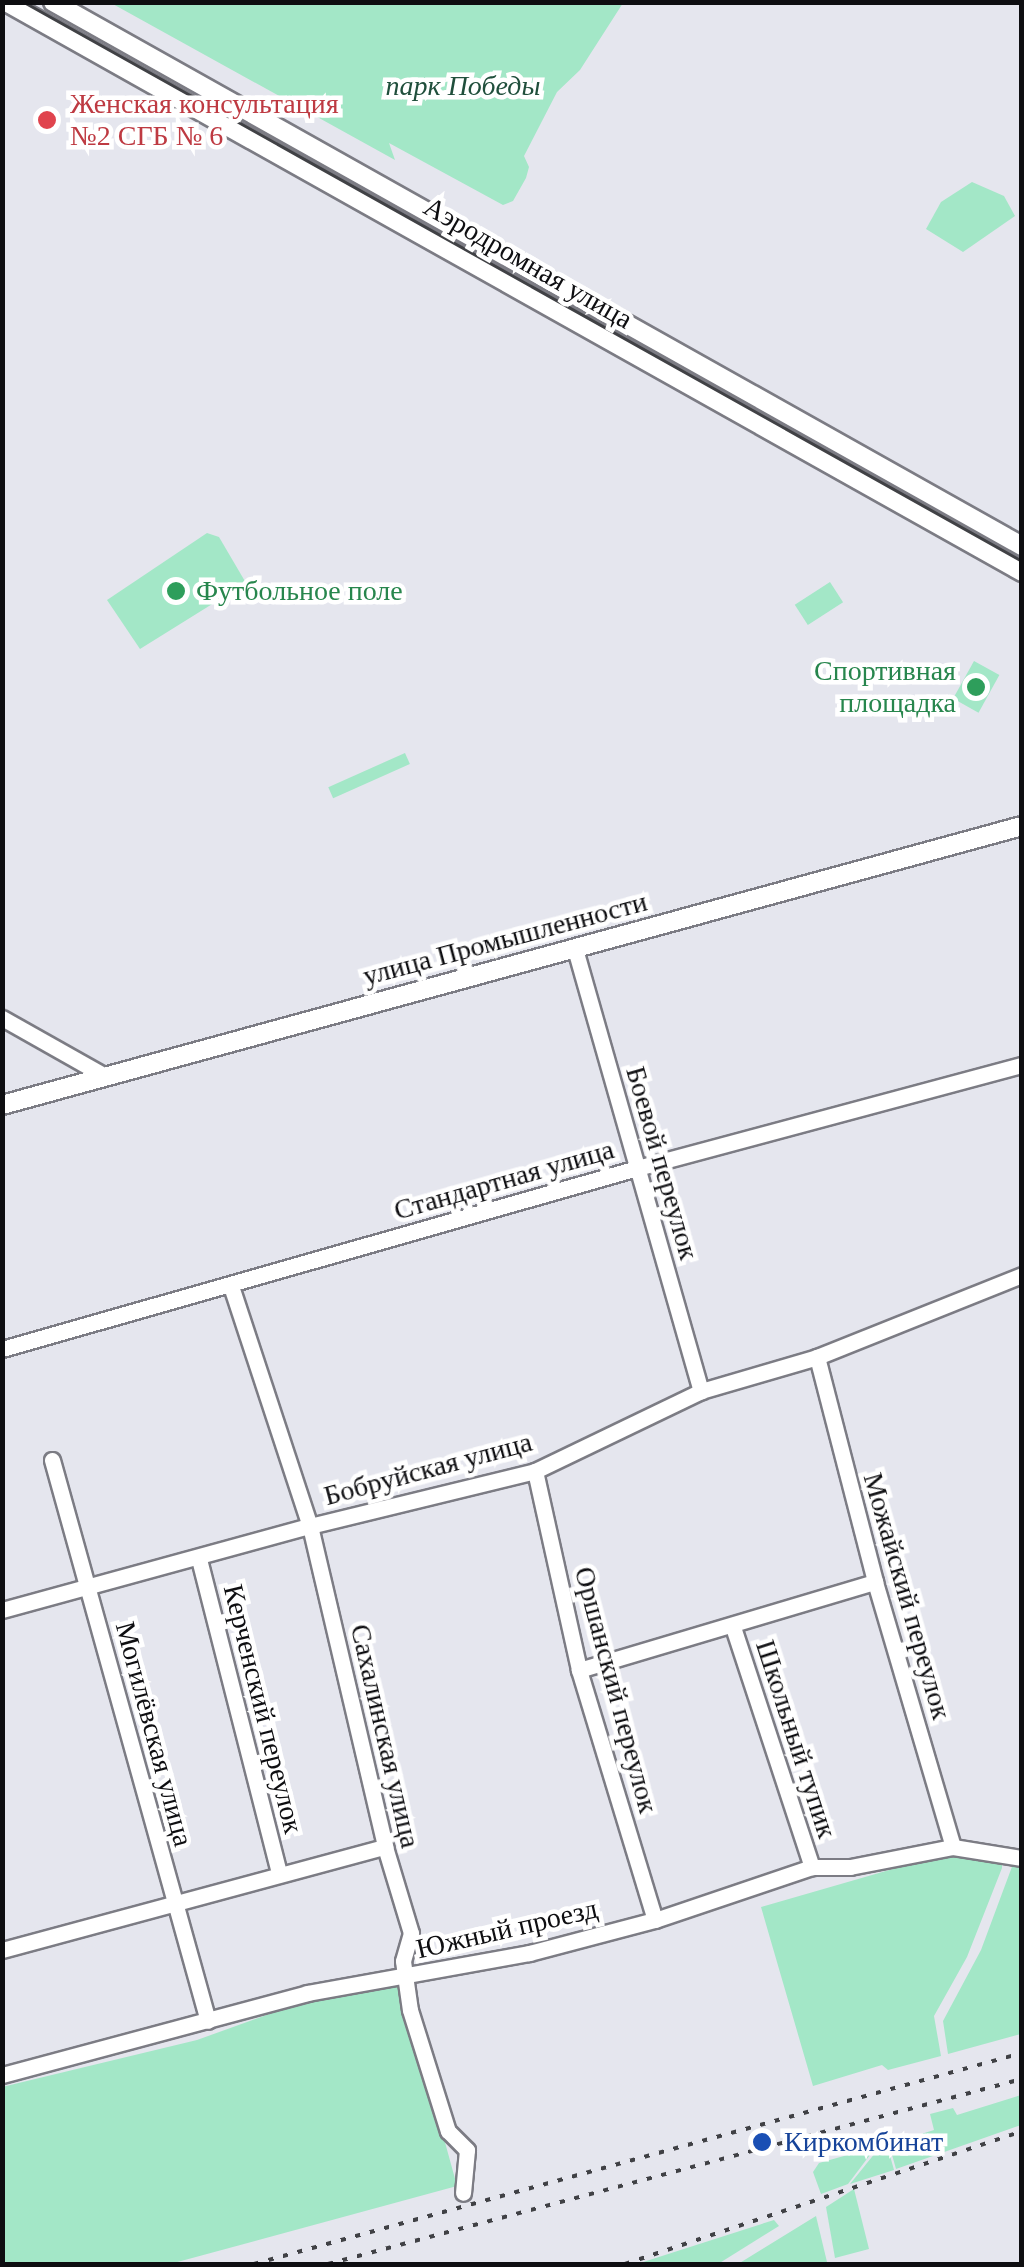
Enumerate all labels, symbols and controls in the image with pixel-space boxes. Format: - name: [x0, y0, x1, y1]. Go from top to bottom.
- park label: парк Победы: [386, 69, 540, 103]
- place label: Женская консультация №2 СГБ № 6: [70, 87, 339, 153]
- marker: Женская консультация №2 СГБ № 6: [34, 107, 60, 133]
- street label: Аэродромная улица: [418, 190, 638, 336]
- place label: Футбольное поле: [196, 574, 403, 608]
- marker: Футбольное поле: [165, 580, 187, 602]
- place label: Спортивная площадка: [814, 654, 956, 720]
- marker: Спортивная площадка: [965, 676, 987, 698]
- street label: улица Промышленности: [359, 885, 651, 993]
- street label: Боевой переулок: [618, 1063, 706, 1263]
- street label: Стандартная улица: [390, 1133, 618, 1227]
- street label: Бобруйская улица: [320, 1425, 536, 1513]
- street label: Можайский переулок: [856, 1469, 958, 1723]
- street label: Оршанский переулок: [567, 1563, 665, 1817]
- street label: Керченский переулок: [216, 1581, 310, 1837]
- street label: Могилёвская улица: [108, 1618, 200, 1850]
- street label: Сахалинская улица: [343, 1621, 427, 1851]
- street label: Школьный тупик: [748, 1636, 844, 1842]
- street label: Южный проезд: [413, 1892, 601, 1966]
- place label: Киркомбинат: [784, 2125, 943, 2159]
- marker: Киркомбинат: [749, 2129, 775, 2155]

